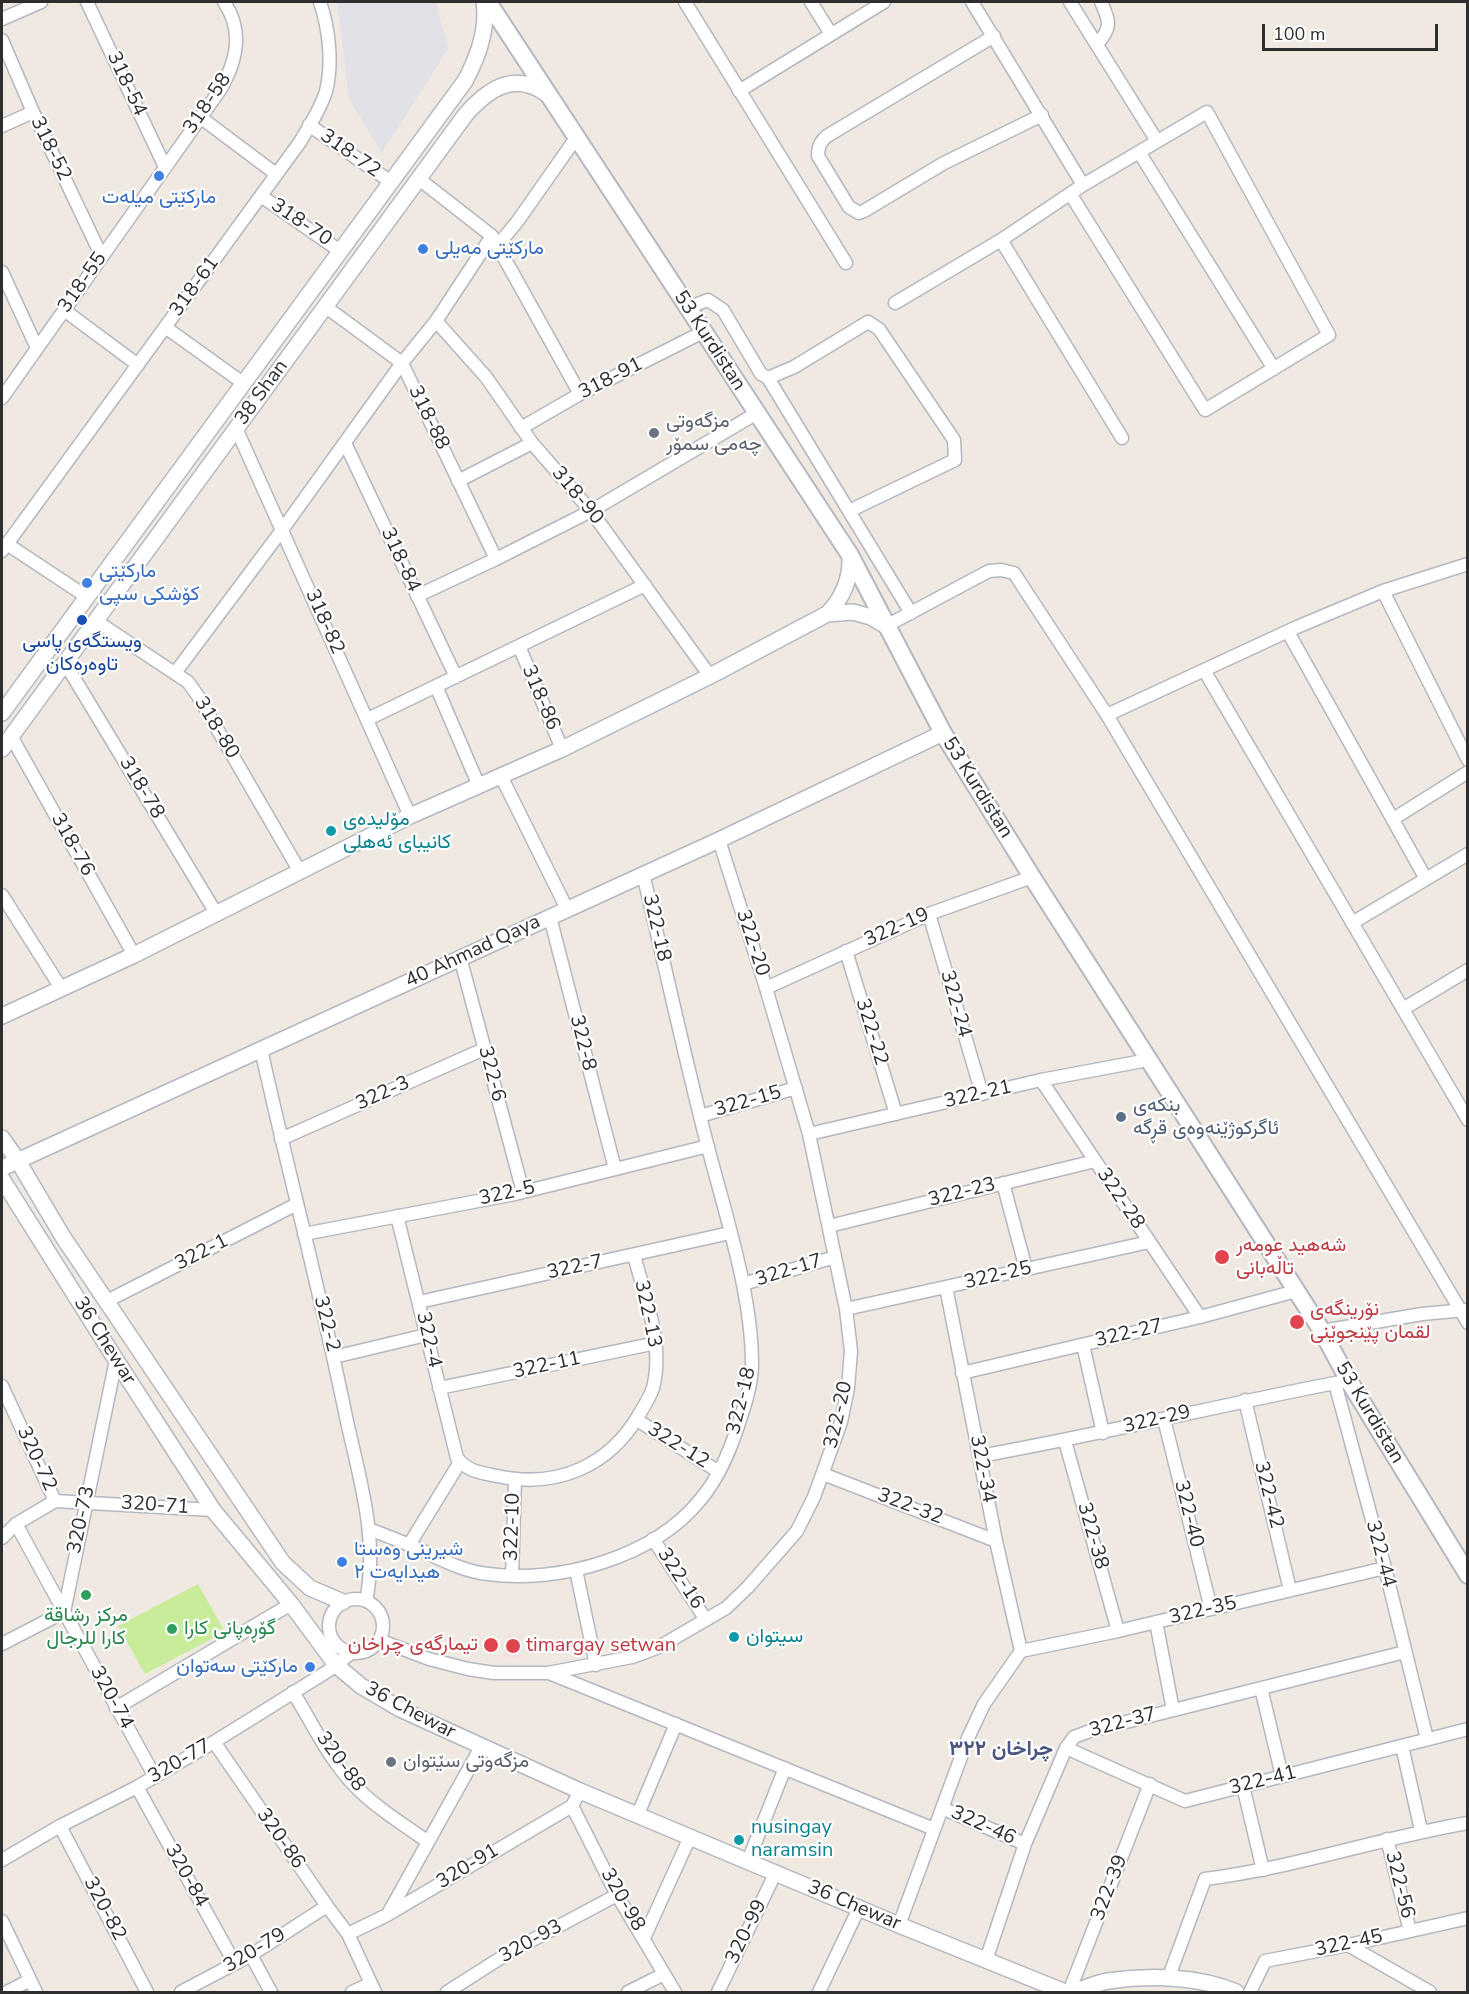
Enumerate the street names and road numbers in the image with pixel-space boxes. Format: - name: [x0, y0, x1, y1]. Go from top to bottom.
- street label: 318-54: [101, 48, 151, 120]
- street label: 318-58: [179, 69, 237, 139]
- street label: 318-52: [24, 113, 76, 185]
- street label: 318-72: [315, 125, 385, 183]
- street label: 318-70: [266, 194, 336, 252]
- street label: 318-55: [54, 248, 112, 318]
- street label: 318-61: [165, 252, 225, 322]
- street label: 53 Kurdistan: [668, 286, 750, 396]
- street label: 318-91: [575, 353, 647, 405]
- street label: 38 Shan: [230, 356, 294, 430]
- street label: 318-88: [402, 382, 454, 454]
- street label: 318-90: [546, 462, 608, 530]
- street label: 318-84: [375, 524, 425, 596]
- street label: 318-82: [299, 586, 349, 658]
- street label: 318-86: [516, 662, 564, 734]
- street label: 318-80: [188, 692, 244, 764]
- street label: 53 Kurdistan: [936, 733, 1018, 843]
- street label: 318-78: [113, 752, 169, 824]
- street label: 318-76: [45, 809, 99, 881]
- street label: 322-18: [637, 892, 675, 964]
- street label: 322-19: [861, 903, 933, 953]
- street label: 322-20: [730, 907, 774, 979]
- street label: 40 Ahmad Qaya: [402, 910, 544, 994]
- street label: 322-24: [934, 968, 976, 1040]
- street label: 322-22: [850, 996, 892, 1068]
- street label: 322-8: [564, 1013, 600, 1073]
- street label: 322-6: [472, 1044, 510, 1104]
- street label: 322-3: [352, 1072, 414, 1116]
- street label: 322-21: [942, 1076, 1014, 1114]
- street label: 322-15: [712, 1081, 784, 1123]
- street label: 322-28: [1091, 1164, 1149, 1234]
- street label: 322-23: [926, 1173, 998, 1213]
- street label: 322-5: [477, 1176, 537, 1212]
- street label: 322-1: [171, 1229, 233, 1277]
- street label: 322-7: [545, 1250, 605, 1286]
- street label: 322-17: [753, 1250, 825, 1292]
- street label: 322-25: [962, 1257, 1034, 1295]
- street label: 322-13: [628, 1278, 666, 1350]
- street label: 36 Chewar: [68, 1293, 140, 1389]
- street label: 322-2: [308, 1294, 344, 1354]
- street label: 322-4: [410, 1310, 446, 1370]
- street label: 322-27: [1093, 1315, 1165, 1353]
- street label: 322-11: [511, 1347, 583, 1385]
- street label: 53 Kurdistan: [1329, 1358, 1409, 1468]
- street label: 322-18: [722, 1365, 762, 1437]
- street label: 322-20: [820, 1379, 858, 1451]
- street label: 322-29: [1121, 1401, 1193, 1439]
- street label: 322-12: [643, 1418, 713, 1474]
- street label: 320-72: [11, 1423, 61, 1495]
- street label: 322-34: [964, 1433, 1000, 1505]
- street label: 322-42: [1248, 1459, 1288, 1531]
- street label: 322-40: [1168, 1478, 1208, 1550]
- street label: 320-73: [63, 1484, 101, 1556]
- street label: 322-32: [874, 1484, 946, 1530]
- street label: 320-71: [120, 1492, 190, 1520]
- street label: 322-10: [500, 1492, 526, 1562]
- street label: 322-38: [1071, 1500, 1113, 1572]
- street label: 322-44: [1360, 1518, 1400, 1590]
- street label: 322-16: [651, 1544, 709, 1614]
- street label: 322-35: [1167, 1592, 1239, 1630]
- street label: 320-74: [84, 1662, 138, 1734]
- street label: 36 Chewar: [361, 1677, 459, 1745]
- street label: 322-37: [1087, 1703, 1159, 1743]
- street label: 320-88: [310, 1727, 370, 1797]
- street label: 320-77: [144, 1734, 216, 1790]
- street label: 322-41: [1227, 1761, 1299, 1801]
- street label: 322-46: [947, 1801, 1019, 1851]
- street label: 320-86: [251, 1804, 309, 1874]
- street label: 320-91: [432, 1839, 504, 1895]
- street label: 320-84: [159, 1840, 213, 1912]
- street label: 322-56: [1379, 1849, 1419, 1921]
- street label: 322-39: [1087, 1852, 1133, 1924]
- street label: 320-98: [594, 1864, 650, 1936]
- street label: 320-82: [77, 1873, 131, 1945]
- street label: 36 Chewar: [804, 1876, 904, 1936]
- street label: 320-99: [721, 1896, 773, 1968]
- street label: 320-93: [495, 1915, 567, 1969]
- street label: 320-79: [219, 1923, 291, 1979]
- street label: 322-45: [1313, 1925, 1385, 1963]

